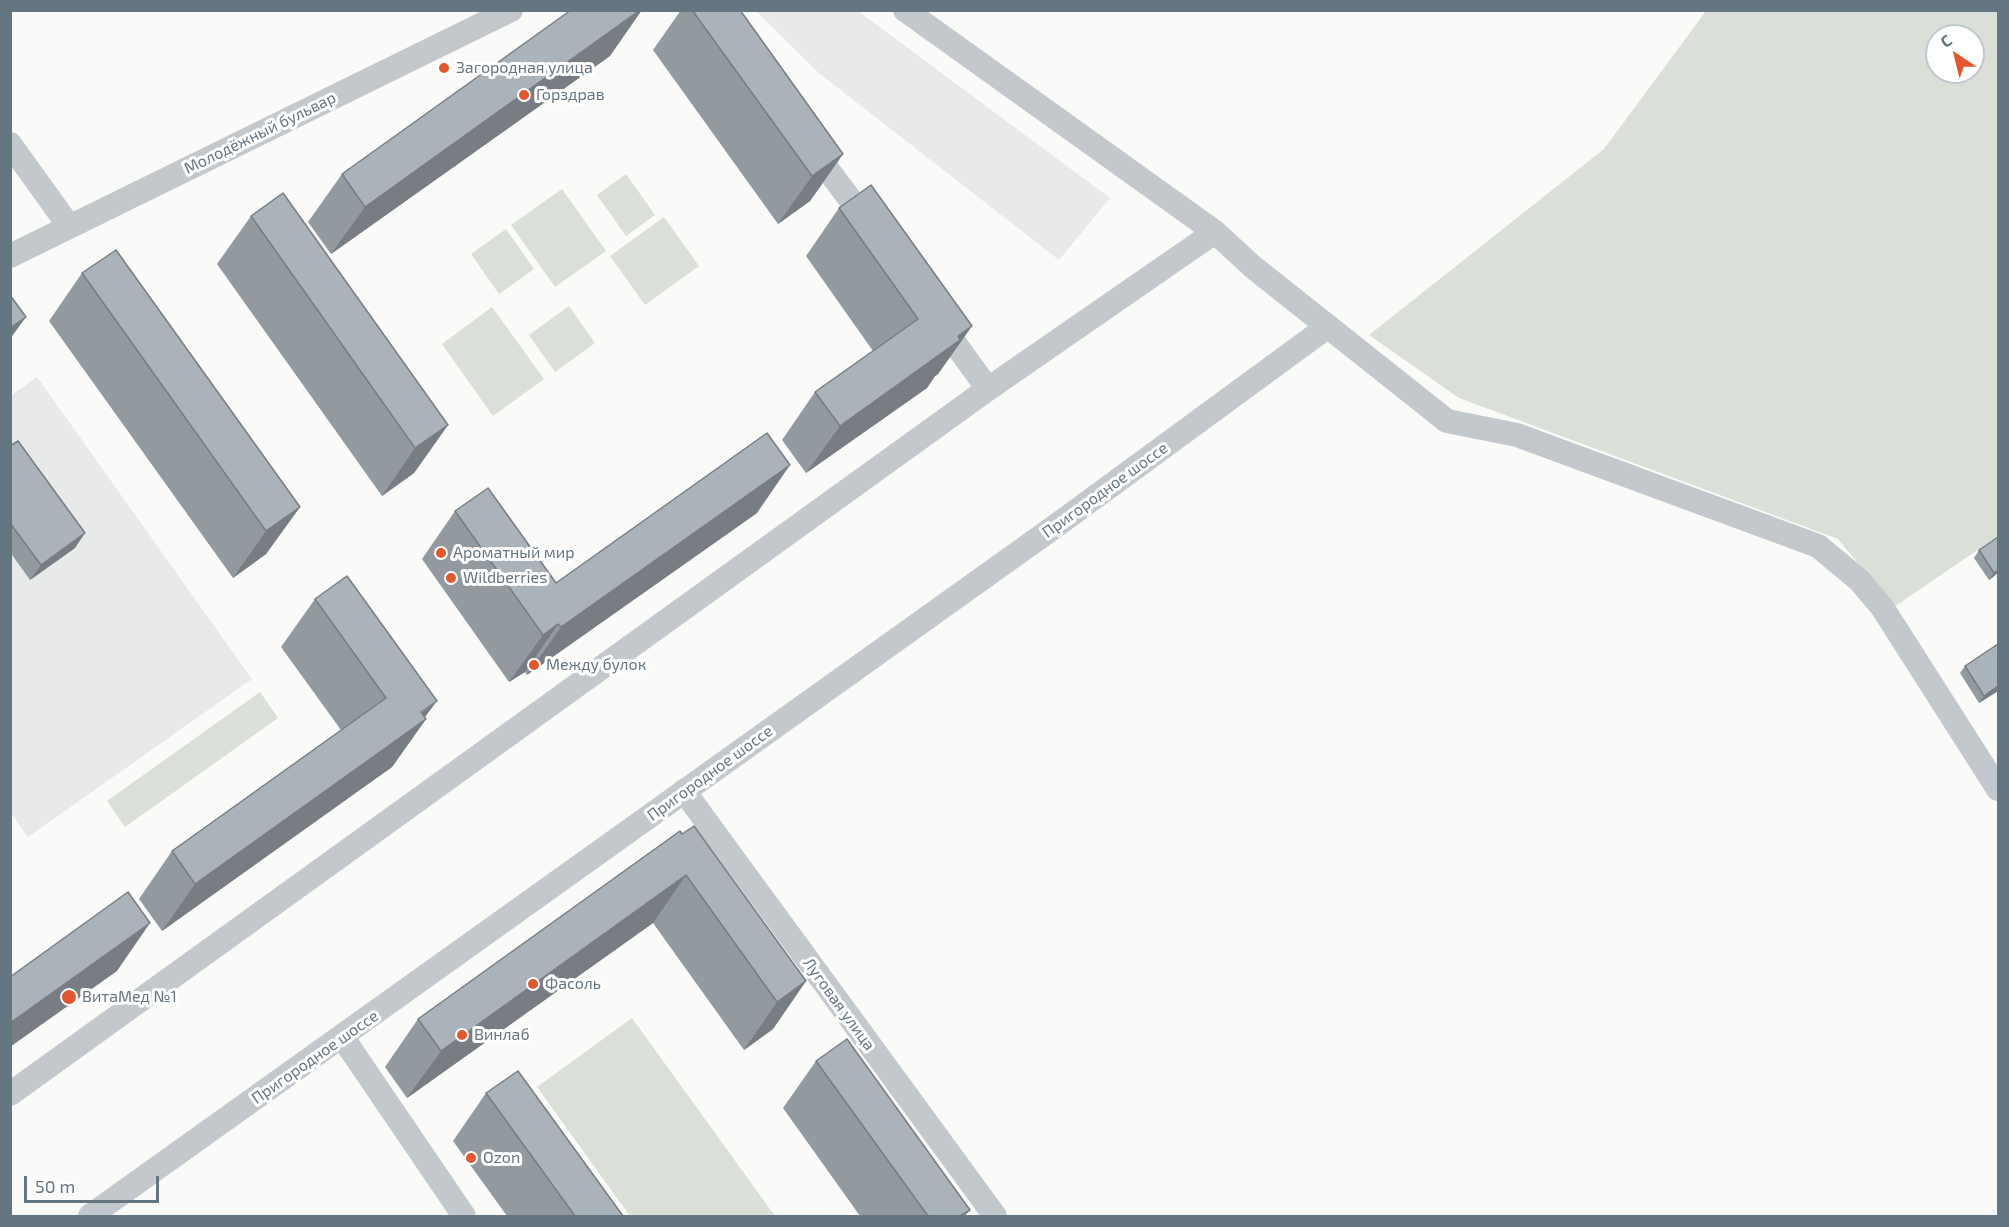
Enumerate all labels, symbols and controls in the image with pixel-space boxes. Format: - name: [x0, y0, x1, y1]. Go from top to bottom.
- north arrow: [1925, 24, 1985, 84]
- text: С: [1936, 30, 1955, 51]
- place label: Загородная улица: [456, 58, 593, 78]
- marker: Загородная улица: [437, 61, 451, 75]
- place label: Горздрав: [536, 85, 605, 105]
- street label: Молодёжный бульвар: [181, 88, 339, 178]
- marker: Горздрав: [517, 88, 531, 102]
- street label: Пригородное шоссе: [1039, 438, 1171, 542]
- place label: Ароматный мир: [453, 543, 575, 563]
- marker: Ароматный мир: [434, 546, 448, 560]
- place label: Wildberries: [463, 568, 547, 588]
- marker: Wildberries: [444, 571, 458, 585]
- place label: Между булок: [546, 655, 646, 675]
- marker: Между булок: [527, 658, 541, 672]
- street label: Пригородное шоссе: [644, 721, 776, 825]
- street label: Луговая улица: [799, 954, 879, 1054]
- place label: Фасоль: [545, 974, 601, 994]
- marker: Фасоль: [526, 977, 540, 991]
- place label: ВитаМед №1: [82, 987, 177, 1007]
- marker: ВитаМед №1: [60, 988, 78, 1006]
- street label: Пригородное шоссе: [248, 1006, 382, 1108]
- place label: Винлаб: [474, 1025, 530, 1045]
- marker: Винлаб: [455, 1028, 469, 1042]
- place label: Ozon: [483, 1148, 520, 1168]
- marker: Ozon: [464, 1151, 478, 1165]
- scale bar: [27, 1164, 162, 1202]
- text: 50 m: [35, 1175, 75, 1197]

